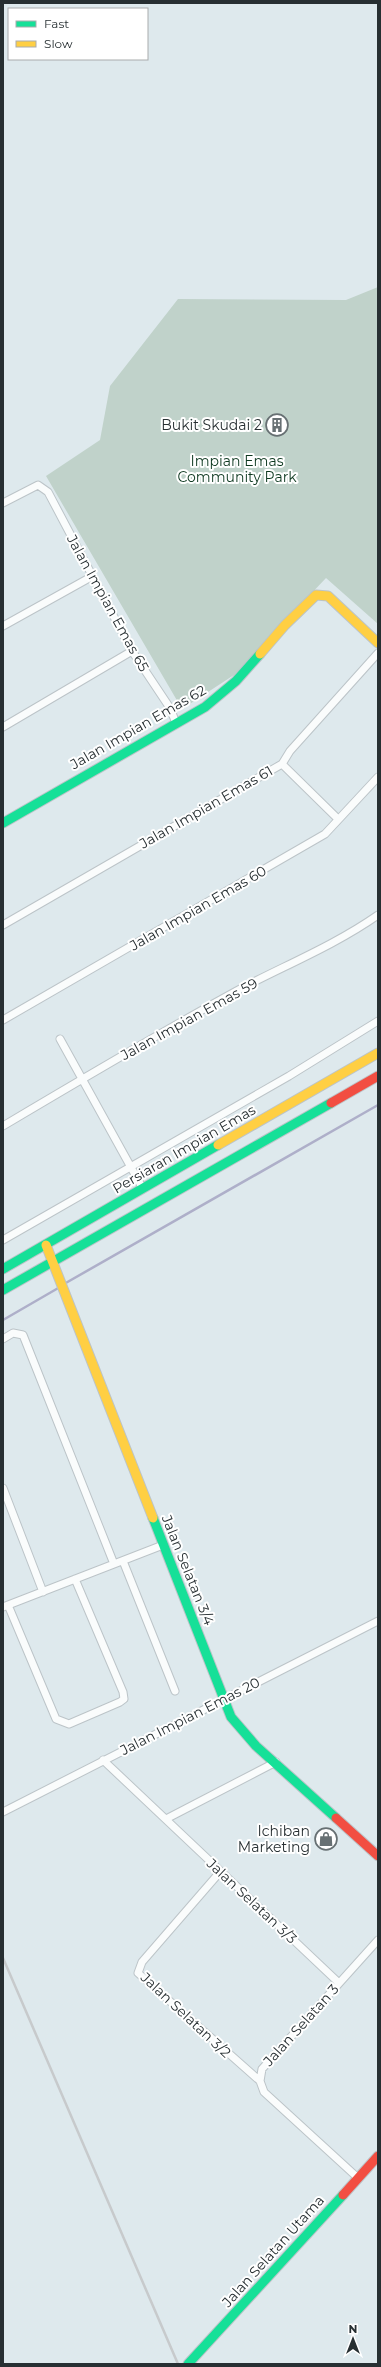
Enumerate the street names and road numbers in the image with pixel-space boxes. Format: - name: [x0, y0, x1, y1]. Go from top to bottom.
- street label: Jalan Impian Emas 65: [62, 531, 153, 675]
- street label: Jalan Impian Emas 62: [66, 681, 209, 774]
- street label: Jalan Impian Emas 61: [135, 762, 276, 853]
- street label: Jalan Impian Emas 60: [126, 861, 270, 955]
- street label: Jalan Impian Emas 59: [117, 974, 261, 1065]
- street label: Persiaran Impian Emas: [109, 1101, 259, 1197]
- street label: Jalan Selatan 3/4: [157, 1511, 219, 1628]
- street label: Jalan Impian Emas 20: [116, 1673, 263, 1760]
- street label: Jalan Selatan 3/3: [202, 1854, 301, 1947]
- street label: Jalan Selatan 3/2: [136, 1968, 235, 2061]
- street label: Jalan Selatan 3: [259, 1980, 343, 2070]
- street label: Jalan Selatan Utama: [217, 2191, 328, 2311]

